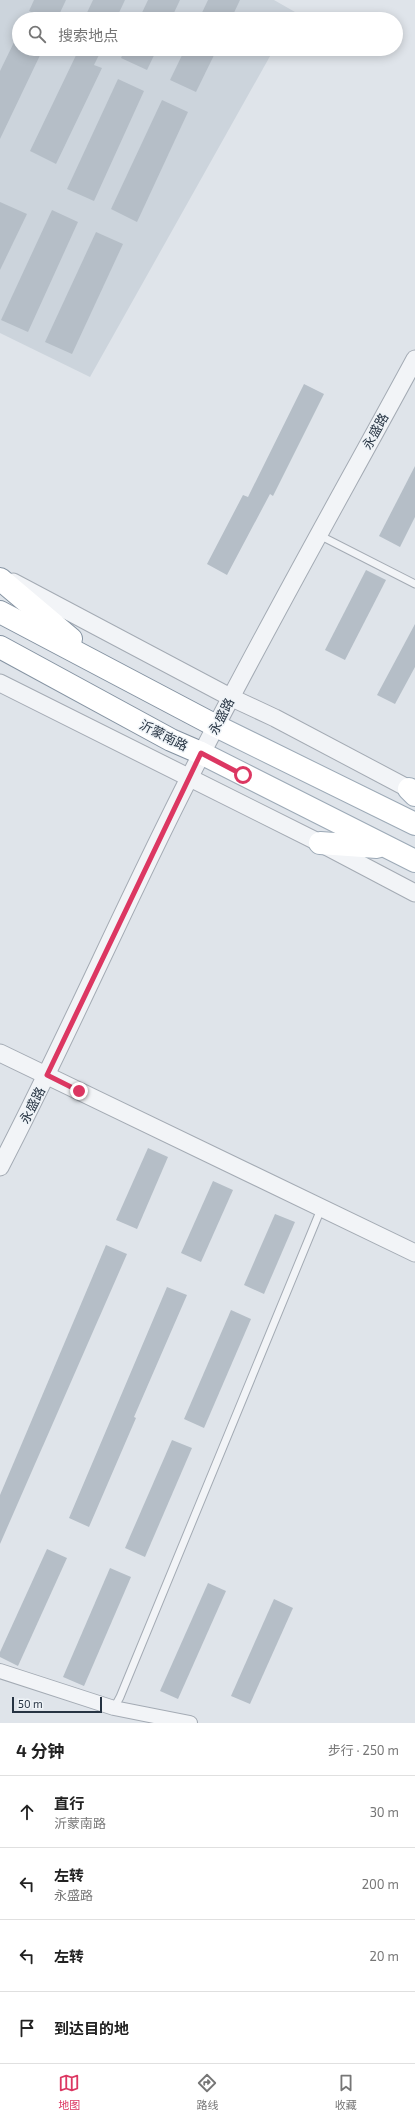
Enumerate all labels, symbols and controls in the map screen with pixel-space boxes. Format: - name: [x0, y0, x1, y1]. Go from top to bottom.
- search box: [12, 12, 403, 56]
- icon: search: [26, 23, 48, 45]
- text: 搜索地点: [58, 26, 118, 44]
- street label: 永盛路: [359, 410, 391, 452]
- street label: 永盛路: [205, 695, 237, 737]
- street label: 沂蒙南路: [137, 716, 191, 754]
- route start: [234, 766, 252, 784]
- route end: [70, 1082, 88, 1100]
- street label: 永盛路: [16, 1084, 48, 1126]
- scale bar: [12, 1695, 102, 1714]
- text: 50 m: [18, 1697, 43, 1710]
- text: 4 分钟: [16, 1740, 65, 1760]
- text: 步行 · 250 m: [328, 1742, 399, 1758]
- text: 直行: [54, 1794, 84, 1812]
- icon: ahead: [16, 1801, 38, 1823]
- text: 30 m: [370, 1804, 399, 1820]
- text: 沂蒙南路: [54, 1815, 106, 1831]
- text: 左转: [54, 1866, 84, 1884]
- icon: left: [16, 1873, 38, 1895]
- text: 200 m: [362, 1876, 399, 1892]
- text: 永盛路: [54, 1887, 93, 1903]
- icon: left: [16, 1945, 38, 1967]
- text: 左转: [54, 1947, 84, 1965]
- text: 20 m: [370, 1948, 399, 1964]
- icon: arrive: [16, 2017, 38, 2039]
- text: 到达目的地: [54, 2019, 129, 2037]
- tab: 地图: [58, 2072, 80, 2112]
- tab: 路线: [196, 2072, 218, 2112]
- tab: 收藏: [335, 2072, 357, 2112]

